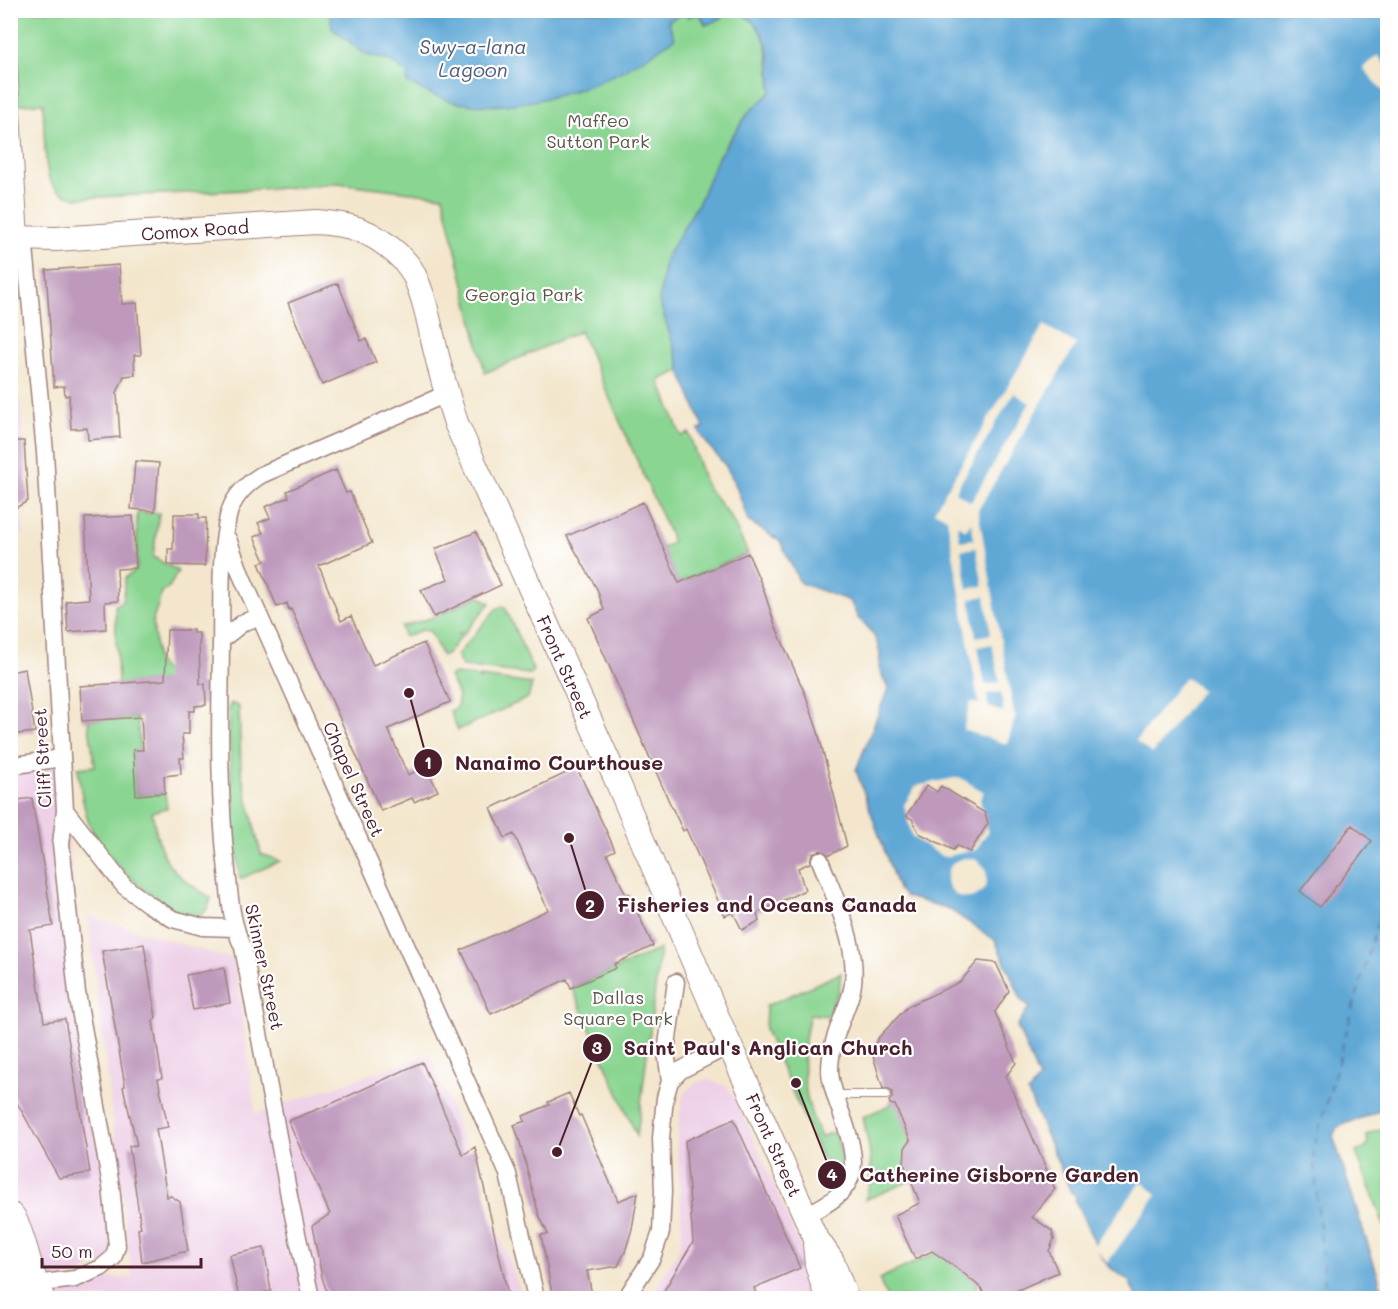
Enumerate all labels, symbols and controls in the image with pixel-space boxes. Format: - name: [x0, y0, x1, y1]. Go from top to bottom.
- water label: Swy-a-lana Lagoon: [419, 33, 527, 82]
- park label: Maffeo Sutton Park: [546, 108, 650, 153]
- street label: Comox Road: [140, 214, 250, 246]
- park label: Georgia Park: [465, 282, 583, 306]
- street label: Front Street: [532, 612, 598, 722]
- street label: Cliff Street: [27, 707, 57, 809]
- street label: Chapel Street: [318, 717, 390, 841]
- callout: Nanaimo Courthouse: [413, 744, 675, 782]
- text: Nanaimo Courthouse: [455, 749, 663, 775]
- text: 1: [424, 750, 432, 774]
- callout: Fisheries and Oceans Canada: [575, 886, 929, 924]
- text: Fisheries and Oceans Canada: [617, 891, 917, 917]
- text: 2: [585, 893, 595, 917]
- street label: Skinner Street: [240, 902, 290, 1032]
- park label: Dallas Square Park: [563, 985, 673, 1030]
- callout: Saint Paul's Anglican Church: [582, 1029, 925, 1067]
- text: Saint Paul's Anglican Church: [624, 1034, 912, 1060]
- text: 3: [592, 1035, 603, 1059]
- street label: Front Street: [741, 1090, 807, 1200]
- callout: Catherine Gisborne Garden: [817, 1156, 1150, 1194]
- text: Catherine Gisborne Garden: [859, 1161, 1139, 1187]
- text: 4: [826, 1162, 838, 1186]
- scale bar: [42, 1231, 201, 1269]
- text: 50 m: [51, 1239, 93, 1263]

